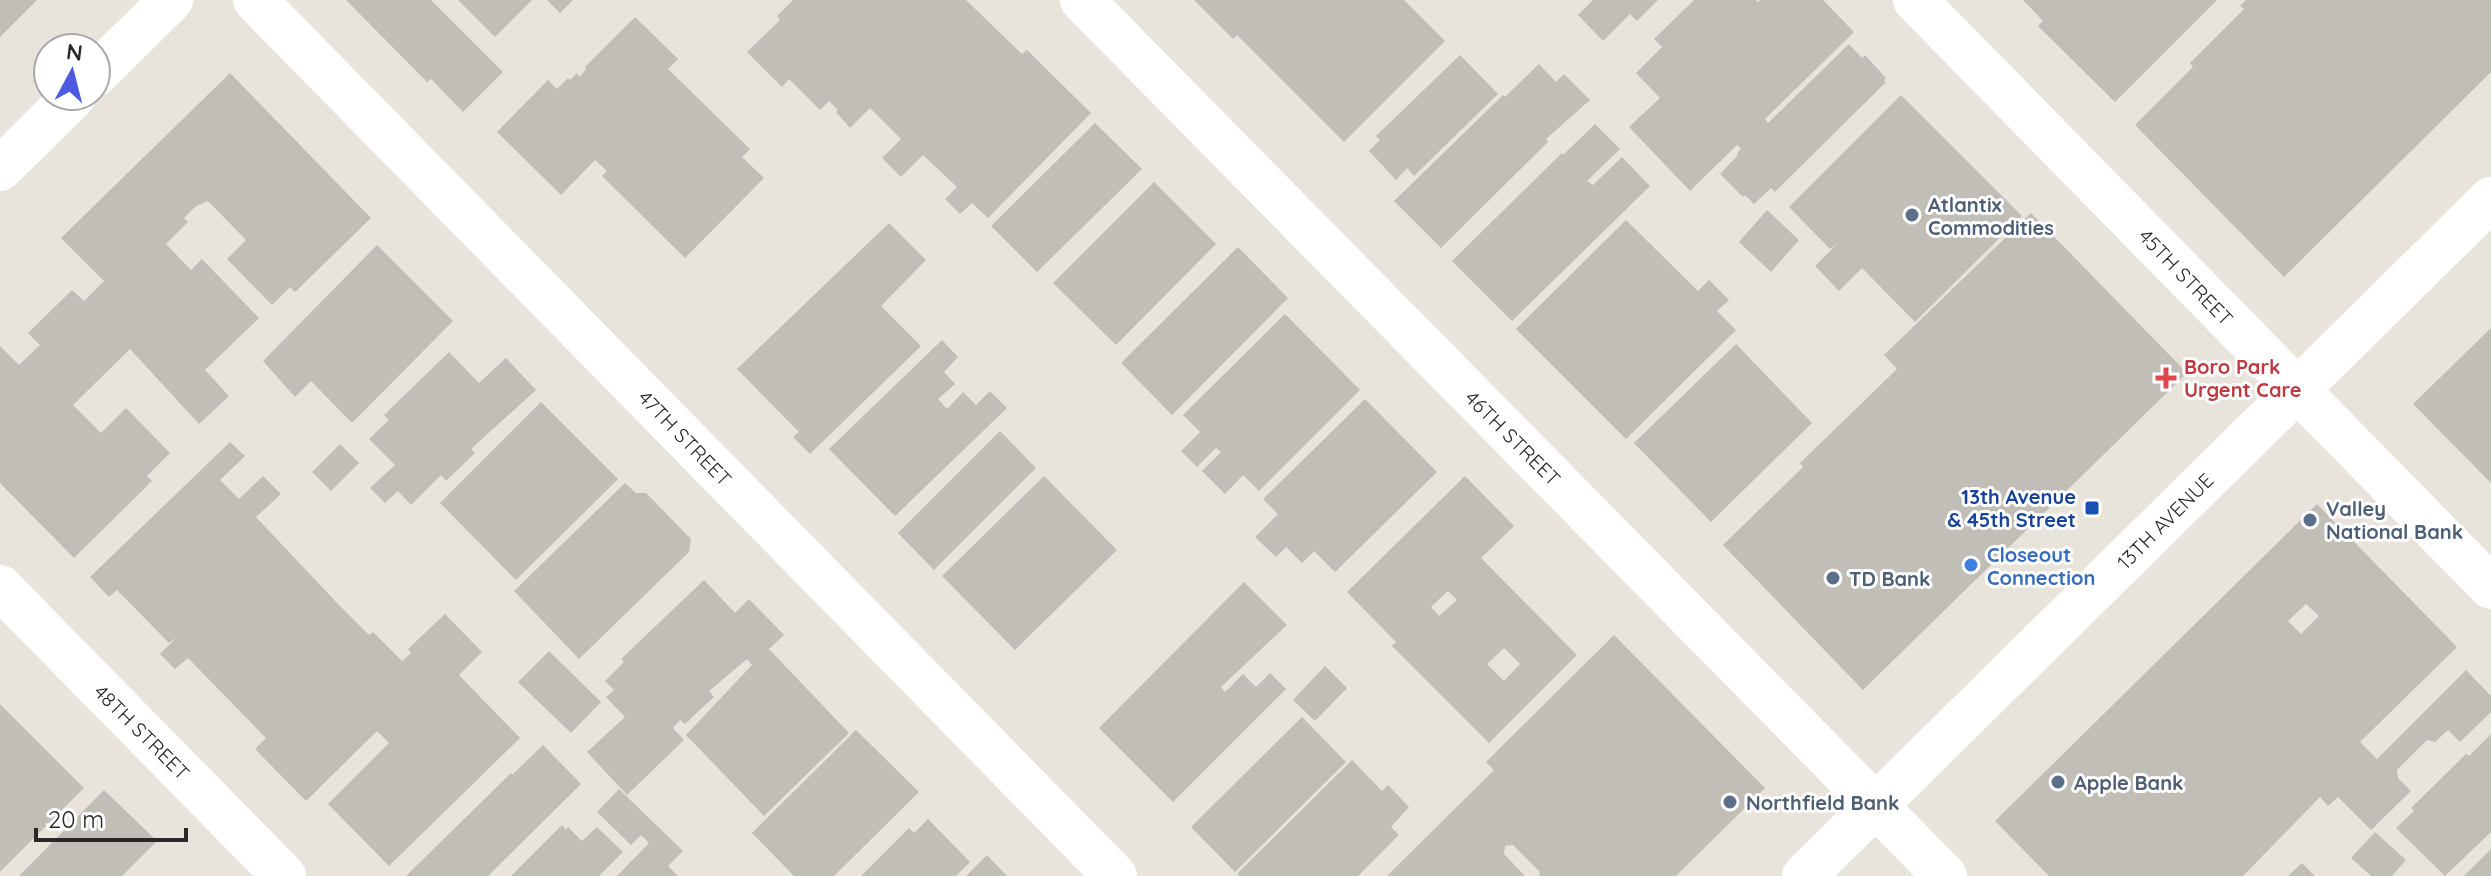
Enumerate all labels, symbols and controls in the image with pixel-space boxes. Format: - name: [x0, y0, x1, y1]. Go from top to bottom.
- north arrow: [32, 32, 112, 112]
- text: N: [65, 37, 84, 67]
- place label: Atlantix Commodities: [1928, 192, 2054, 240]
- marker: Atlantix Commodities: [1903, 206, 1921, 224]
- street label: 45TH STREET: [2134, 223, 2238, 331]
- place label: Boro Park Urgent Care: [2184, 354, 2301, 402]
- marker: Boro Park Urgent Care: [2155, 367, 2177, 389]
- street label: 47TH STREET: [633, 385, 737, 491]
- street label: 46TH STREET: [1460, 385, 1566, 491]
- street label: 13TH AVENUE: [2112, 468, 2218, 574]
- place label: 13th Avenue & 45th Street: [1947, 484, 2076, 532]
- place label: Valley National Bank: [2326, 496, 2463, 544]
- marker: 13th Avenue & 45th Street: [2083, 499, 2101, 517]
- marker: Valley National Bank: [2301, 511, 2319, 529]
- place label: Closeout Connection: [1987, 542, 2095, 590]
- marker: Closeout Connection: [1962, 556, 1980, 574]
- place label: TD Bank: [1849, 566, 1930, 591]
- marker: TD Bank: [1824, 569, 1842, 587]
- street label: 48TH STREET: [89, 679, 195, 785]
- place label: Apple Bank: [2074, 770, 2183, 795]
- marker: Apple Bank: [2049, 773, 2067, 791]
- place label: Northfield Bank: [1746, 790, 1899, 815]
- scale bar: [36, 792, 186, 842]
- marker: Northfield Bank: [1721, 793, 1739, 811]
- text: 20 m: [48, 804, 104, 834]

